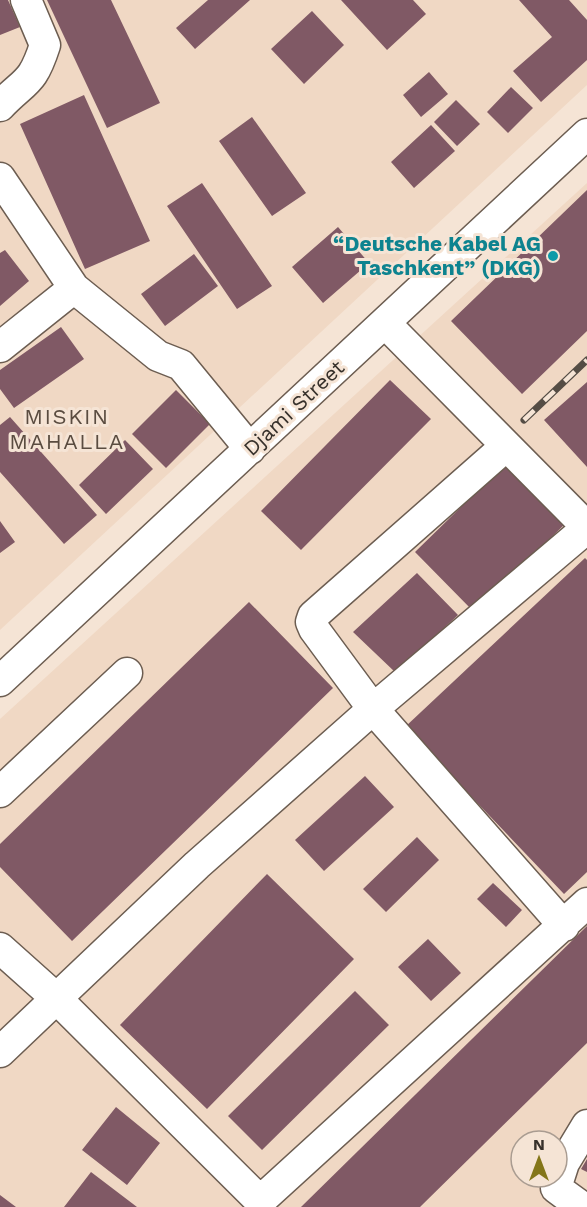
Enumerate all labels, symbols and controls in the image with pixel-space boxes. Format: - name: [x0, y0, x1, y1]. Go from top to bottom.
- place label: “Deutsche Kabel AG Taschkent” (DKG): [333, 231, 541, 280]
- marker: “Deutsche Kabel AG Taschkent” (DKG): [546, 249, 560, 263]
- street label: Djami Street: [238, 355, 349, 461]
- district label: MISKIN MAHALLA: [9, 404, 125, 454]
- north arrow: [509, 1129, 569, 1189]
- text: N: [533, 1135, 545, 1154]

